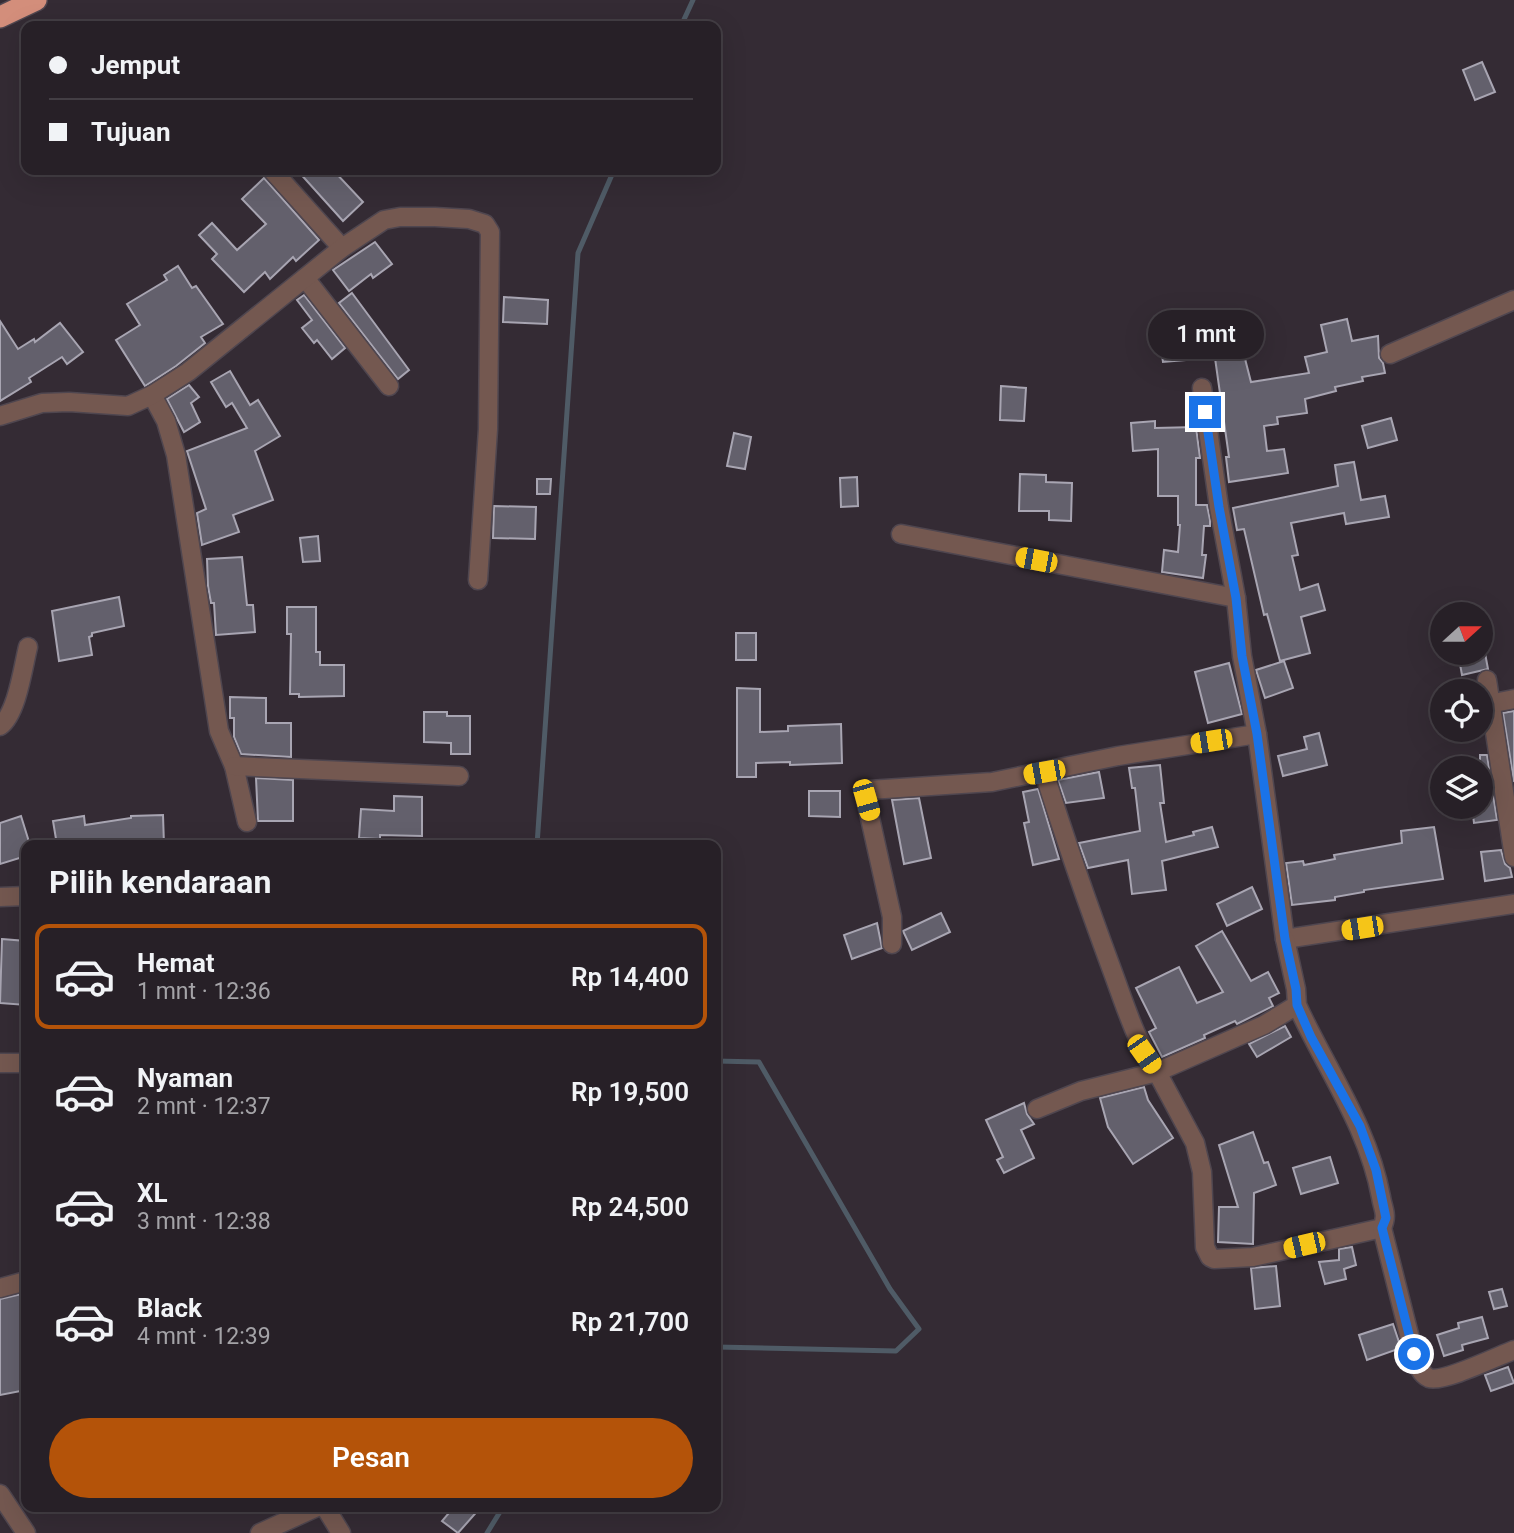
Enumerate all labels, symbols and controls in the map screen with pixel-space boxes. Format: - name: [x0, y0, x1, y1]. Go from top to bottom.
- text: Jemput: [91, 50, 180, 80]
- text: Tujuan: [91, 117, 171, 147]
- callout: 1 mnt: [1147, 310, 1263, 360]
- text: 1 mnt: [1176, 321, 1236, 348]
- route end: [1189, 396, 1221, 428]
- car: [1014, 546, 1059, 574]
- north arrow: [1430, 602, 1493, 665]
- map controls: [1430, 602, 1493, 819]
- button: locate: [1430, 679, 1493, 742]
- car: [1189, 727, 1234, 755]
- button: layers: [1430, 756, 1493, 819]
- car: [1022, 758, 1067, 786]
- car: [851, 777, 882, 823]
- text: Pilih kendaraan: [49, 863, 271, 901]
- car: [1340, 914, 1385, 942]
- icon: car: [53, 945, 116, 1008]
- text: Hemat: [137, 948, 215, 978]
- text: Rp 14,400: [571, 962, 689, 992]
- text: 1 mnt · 12:36: [137, 978, 271, 1005]
- car: [1124, 1031, 1165, 1077]
- icon: car: [53, 1060, 116, 1123]
- text: Nyaman: [137, 1063, 233, 1093]
- text: Rp 19,500: [571, 1077, 689, 1107]
- text: 2 mnt · 12:37: [137, 1093, 271, 1120]
- icon: car: [53, 1175, 116, 1238]
- text: XL: [137, 1178, 168, 1208]
- text: Rp 24,500: [571, 1192, 689, 1222]
- text: 3 mnt · 12:38: [137, 1208, 271, 1235]
- car: [1282, 1230, 1327, 1260]
- icon: car: [53, 1290, 116, 1353]
- text: Black: [137, 1293, 202, 1323]
- text: Rp 21,700: [571, 1307, 689, 1337]
- text: 4 mnt · 12:39: [137, 1323, 271, 1350]
- route start: [1398, 1338, 1430, 1370]
- button: Pesan: [49, 1418, 693, 1498]

